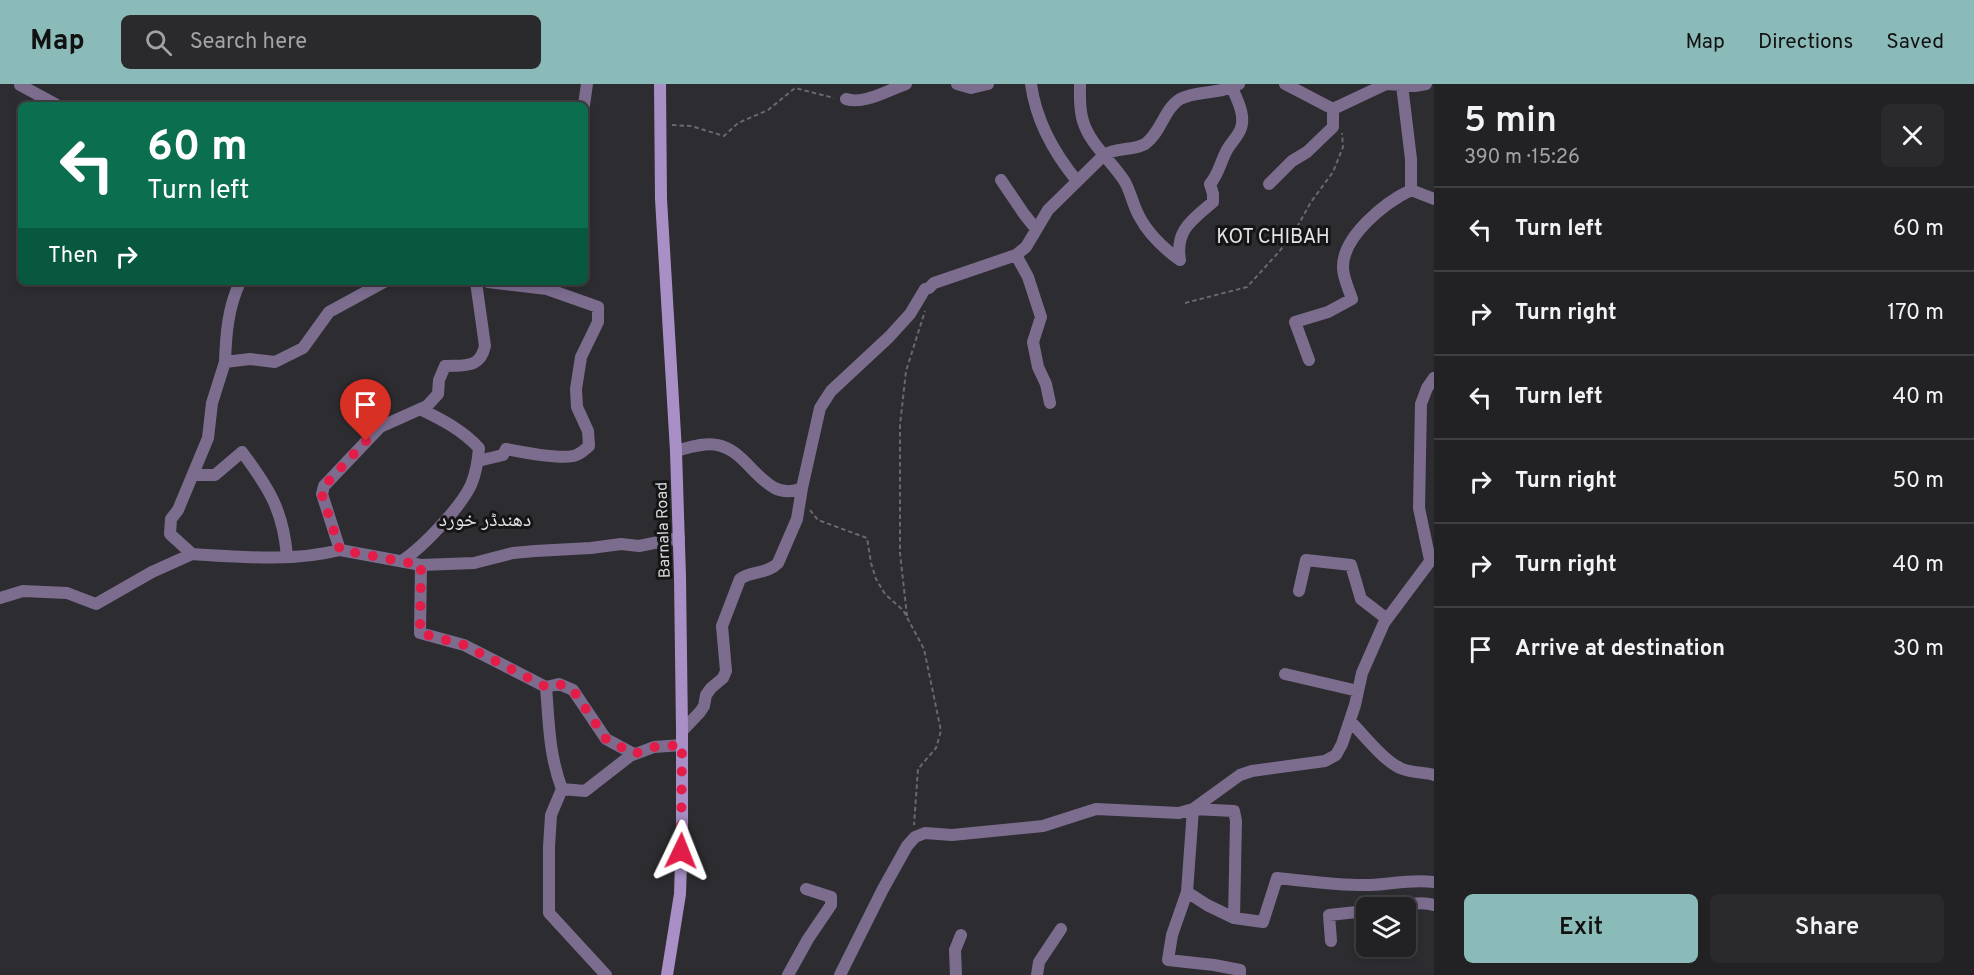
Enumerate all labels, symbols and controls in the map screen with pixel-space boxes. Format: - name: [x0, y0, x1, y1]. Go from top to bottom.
- search box: [121, 15, 541, 69]
- text: Map: [30, 24, 85, 60]
- icon: search: [142, 26, 175, 59]
- text: Search here: [190, 29, 307, 56]
- text: Map: [1685, 29, 1725, 56]
- text: Directions: [1758, 29, 1853, 56]
- text: Saved: [1886, 29, 1944, 56]
- text: 5 min: [1464, 99, 1557, 145]
- button: close: [1881, 104, 1944, 167]
- text: 60 m: [147, 122, 248, 175]
- icon: left: [48, 126, 126, 204]
- text: 390 m · 15:26: [1464, 145, 1580, 171]
- text: Turn left: [147, 174, 249, 208]
- icon: left: [1464, 213, 1497, 246]
- text: Turn left: [1515, 216, 1603, 243]
- text: 60 m: [1893, 216, 1944, 243]
- district label: KOT CHIBAH: [1216, 225, 1330, 251]
- icon: right: [110, 240, 143, 273]
- text: Then: [48, 243, 98, 270]
- icon: right: [1464, 297, 1497, 330]
- text: Turn right: [1515, 300, 1617, 327]
- text: 170 m: [1887, 300, 1944, 327]
- pin: [340, 379, 391, 441]
- icon: left: [1464, 381, 1497, 414]
- text: Turn left: [1515, 384, 1603, 411]
- text: 40 m: [1892, 384, 1944, 411]
- icon: arrive: [349, 388, 382, 421]
- icon: right: [1464, 465, 1497, 498]
- text: Turn right: [1515, 468, 1617, 495]
- text: 50 m: [1892, 468, 1944, 495]
- street label: Barnala Road: [652, 481, 676, 578]
- district label: دھندڈر خورد: [439, 508, 531, 534]
- icon: right: [1464, 549, 1497, 582]
- text: Turn right: [1515, 552, 1617, 579]
- text: 40 m: [1892, 552, 1944, 579]
- icon: arrive: [1464, 633, 1497, 666]
- text: Arrive at destination: [1515, 636, 1725, 663]
- text: 30 m: [1893, 636, 1944, 663]
- position arrow: [649, 819, 713, 883]
- button: Exit: [1464, 894, 1698, 963]
- button: Share: [1710, 894, 1944, 963]
- map controls: [1356, 897, 1416, 957]
- button: layers: [1356, 897, 1416, 957]

